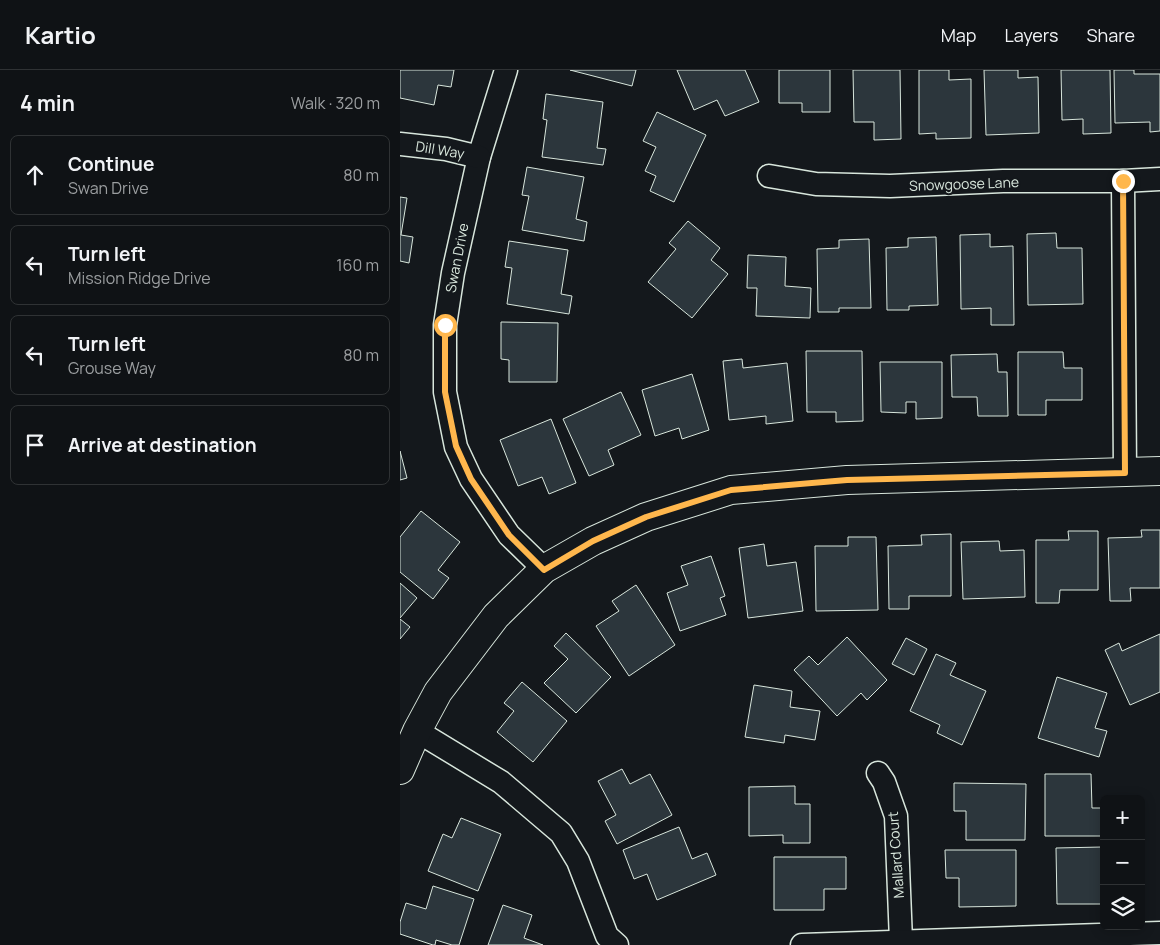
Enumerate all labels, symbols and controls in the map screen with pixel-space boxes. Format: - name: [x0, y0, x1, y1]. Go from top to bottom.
- text: Kartio: [25, 18, 96, 51]
- text: Map: [941, 23, 976, 47]
- text: Layers: [1004, 23, 1058, 47]
- text: Share: [1086, 23, 1135, 47]
- text: 4 min: [20, 89, 75, 117]
- text: Walk · 320 m: [291, 92, 380, 114]
- street label: Dill Way: [414, 136, 466, 163]
- text: Continue: [68, 151, 154, 177]
- icon: ahead: [21, 161, 49, 189]
- text: 80 m: [343, 164, 379, 186]
- route end: [1112, 170, 1135, 193]
- street label: Snowgoose Lane: [909, 172, 1019, 195]
- text: Swan Drive: [68, 177, 149, 199]
- street label: Swan Drive: [440, 221, 473, 294]
- text: Turn left: [68, 241, 146, 267]
- icon: left: [21, 251, 49, 279]
- text: 160 m: [336, 254, 379, 276]
- text: Mission Ridge Drive: [68, 267, 211, 289]
- route start: [434, 314, 457, 337]
- text: Turn left: [68, 331, 146, 357]
- icon: left: [21, 341, 49, 369]
- text: 80 m: [343, 344, 379, 366]
- text: Grouse Way: [68, 357, 156, 379]
- icon: arrive: [21, 431, 49, 459]
- text: Arrive at destination: [68, 432, 257, 458]
- map controls: [1100, 795, 1145, 930]
- button: +: [1100, 795, 1145, 840]
- street label: Mallard Court: [883, 811, 908, 899]
- button: −: [1100, 840, 1145, 885]
- button: layers: [1100, 885, 1145, 930]

